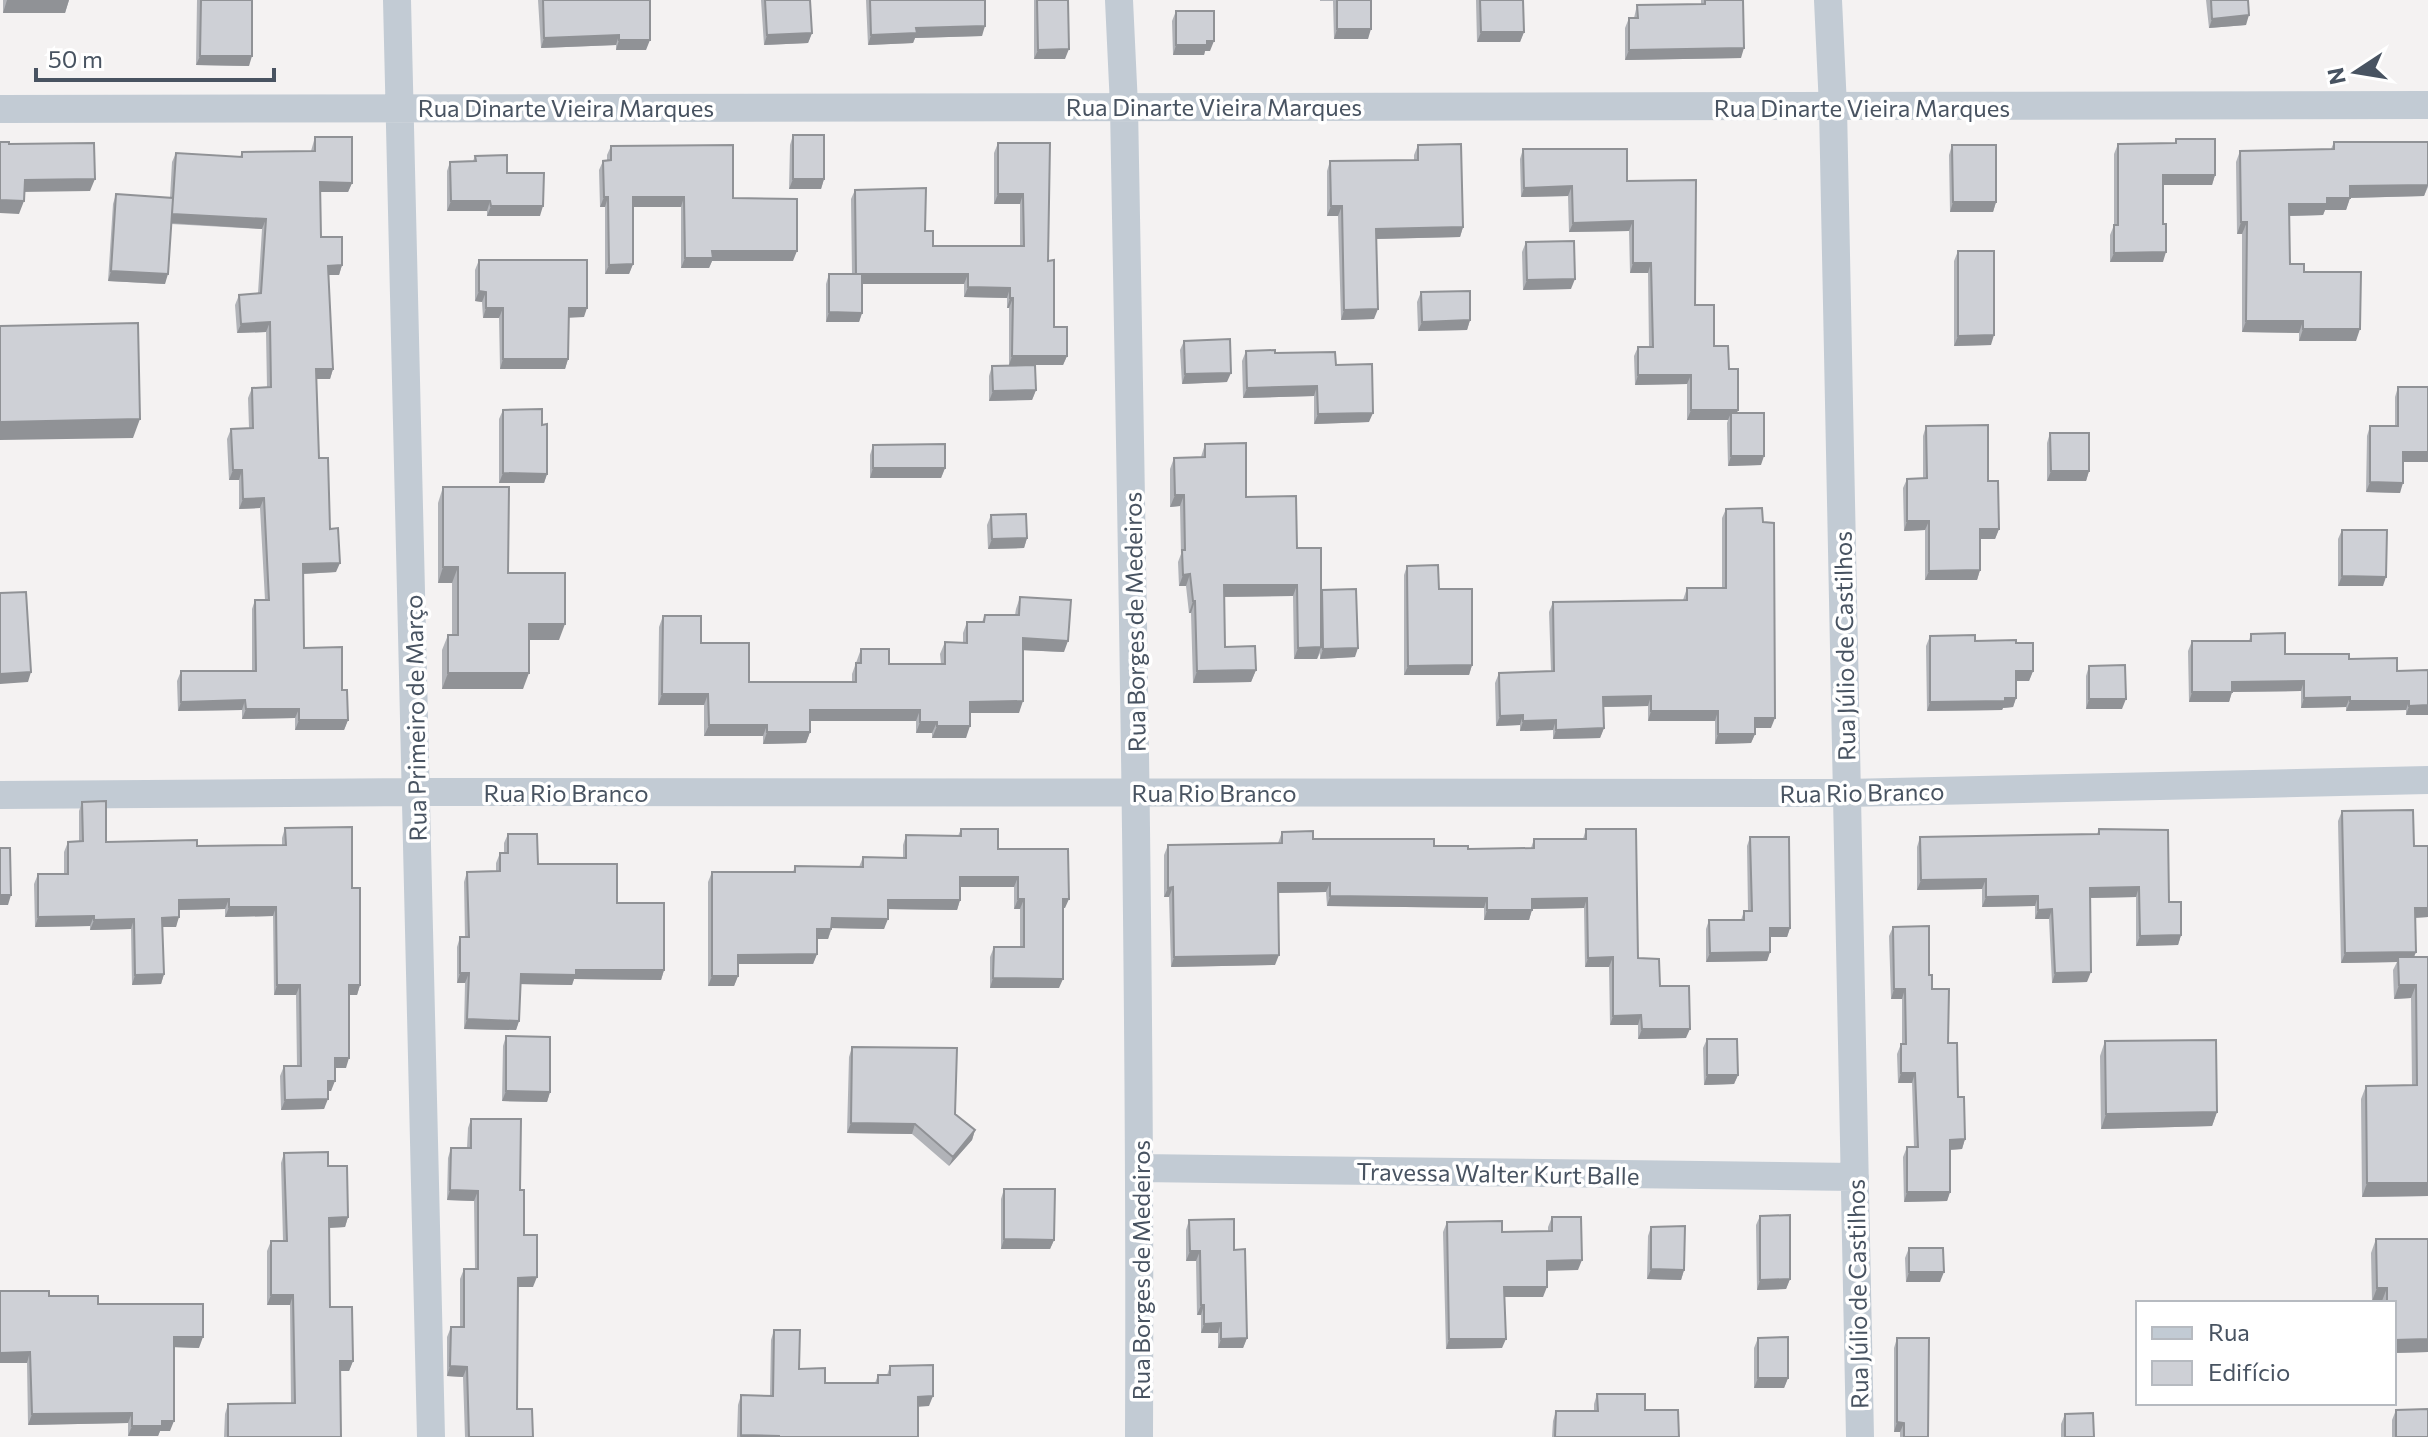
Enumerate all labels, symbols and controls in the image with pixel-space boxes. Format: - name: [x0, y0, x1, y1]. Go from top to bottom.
- scale bar: [36, 32, 274, 82]
- north arrow: [2316, 32, 2396, 112]
- text: 50 m: [48, 44, 103, 73]
- text: N: [2321, 65, 2351, 87]
- street label: Rua Dinarte Vieira Marques: [1066, 92, 1362, 121]
- street label: Rua Dinarte Vieira Marques: [418, 93, 714, 122]
- street label: Rua Dinarte Vieira Marques: [1714, 93, 2010, 122]
- street label: Rua Borges de Medeiros: [1117, 492, 1151, 752]
- street label: Rua Júlio de Castilhos: [1827, 531, 1861, 761]
- street label: Rua Primeiro de Março: [398, 594, 432, 842]
- street label: Rua Rio Branco: [1779, 776, 1945, 808]
- street label: Rua Rio Branco: [483, 778, 649, 807]
- street label: Rua Rio Branco: [1131, 778, 1297, 807]
- street label: Rua Borges de Medeiros: [1126, 1140, 1155, 1400]
- street label: Travessa Walter Kurt Balle: [1356, 1156, 1640, 1190]
- street label: Rua Júlio de Castilhos: [1840, 1179, 1874, 1409]
- legend: [2136, 1301, 2396, 1405]
- text: Rua: [2208, 1317, 2250, 1346]
- text: Edifício: [2208, 1357, 2290, 1386]

